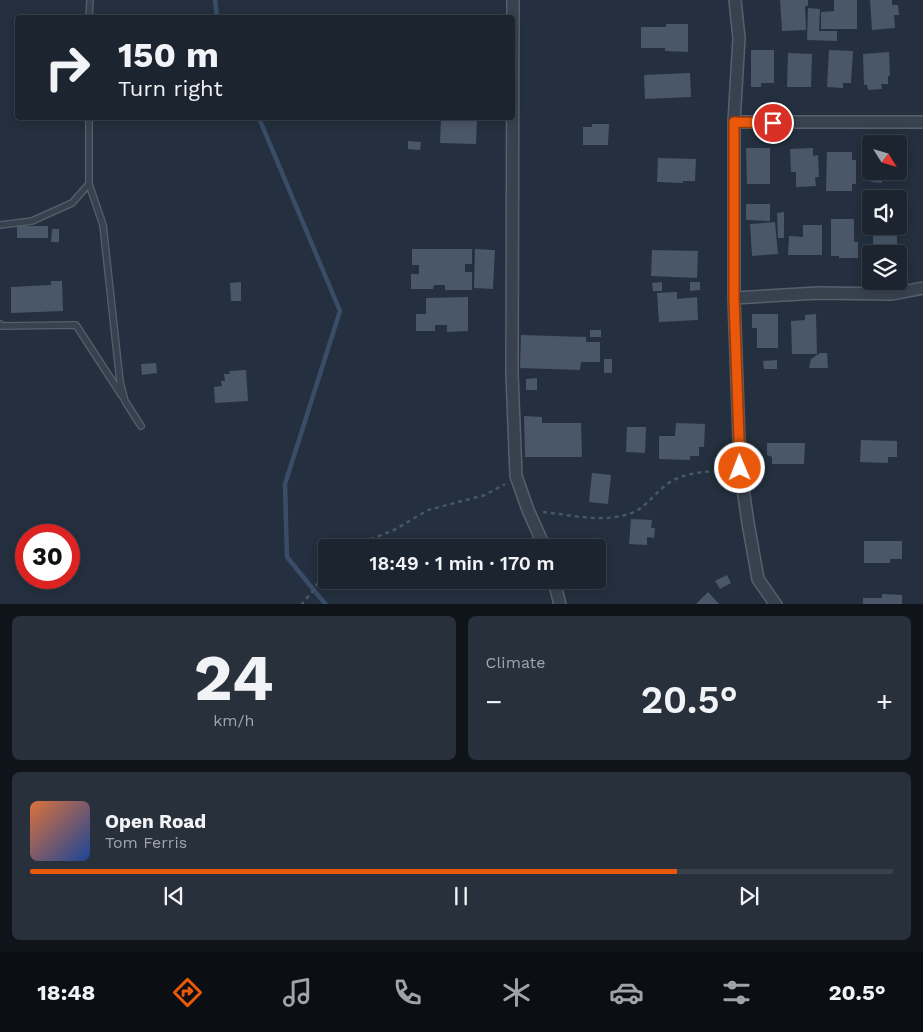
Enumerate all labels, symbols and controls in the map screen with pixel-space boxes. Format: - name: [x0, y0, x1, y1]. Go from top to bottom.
- text: 150 m: [118, 34, 219, 76]
- icon: right: [35, 35, 100, 100]
- text: Turn right: [118, 76, 223, 101]
- pin: [752, 102, 794, 144]
- icon: arrive: [759, 109, 787, 137]
- north arrow: [862, 135, 908, 180]
- map controls: [862, 135, 907, 290]
- button: sound: [862, 190, 907, 235]
- button: layers: [862, 245, 907, 290]
- position arrow: [713, 441, 765, 493]
- speed limit sign: 30: [15, 524, 80, 589]
- text: 18:49 · 1 min · 170 m: [369, 552, 555, 575]
- text: 24: [194, 640, 274, 716]
- text: Climate: [486, 653, 546, 672]
- text: 20.5°: [641, 678, 738, 722]
- text: −: [486, 685, 502, 718]
- text: +: [876, 685, 893, 718]
- text: km/h: [213, 711, 254, 730]
- text: Open Road: [105, 810, 206, 833]
- text: Tom Ferris: [105, 833, 187, 852]
- icon: previous: [160, 882, 188, 910]
- icon: pause: [447, 882, 475, 910]
- icon: next: [735, 882, 763, 910]
- icon: directions: [170, 975, 205, 1010]
- icon: music: [280, 975, 315, 1010]
- icon: phone: [390, 975, 425, 1010]
- icon: climate: [499, 975, 534, 1010]
- icon: car: [609, 975, 644, 1010]
- icon: filters: [719, 975, 754, 1010]
- text: 18:48: [37, 980, 95, 1005]
- text: 20.5°: [828, 980, 886, 1005]

